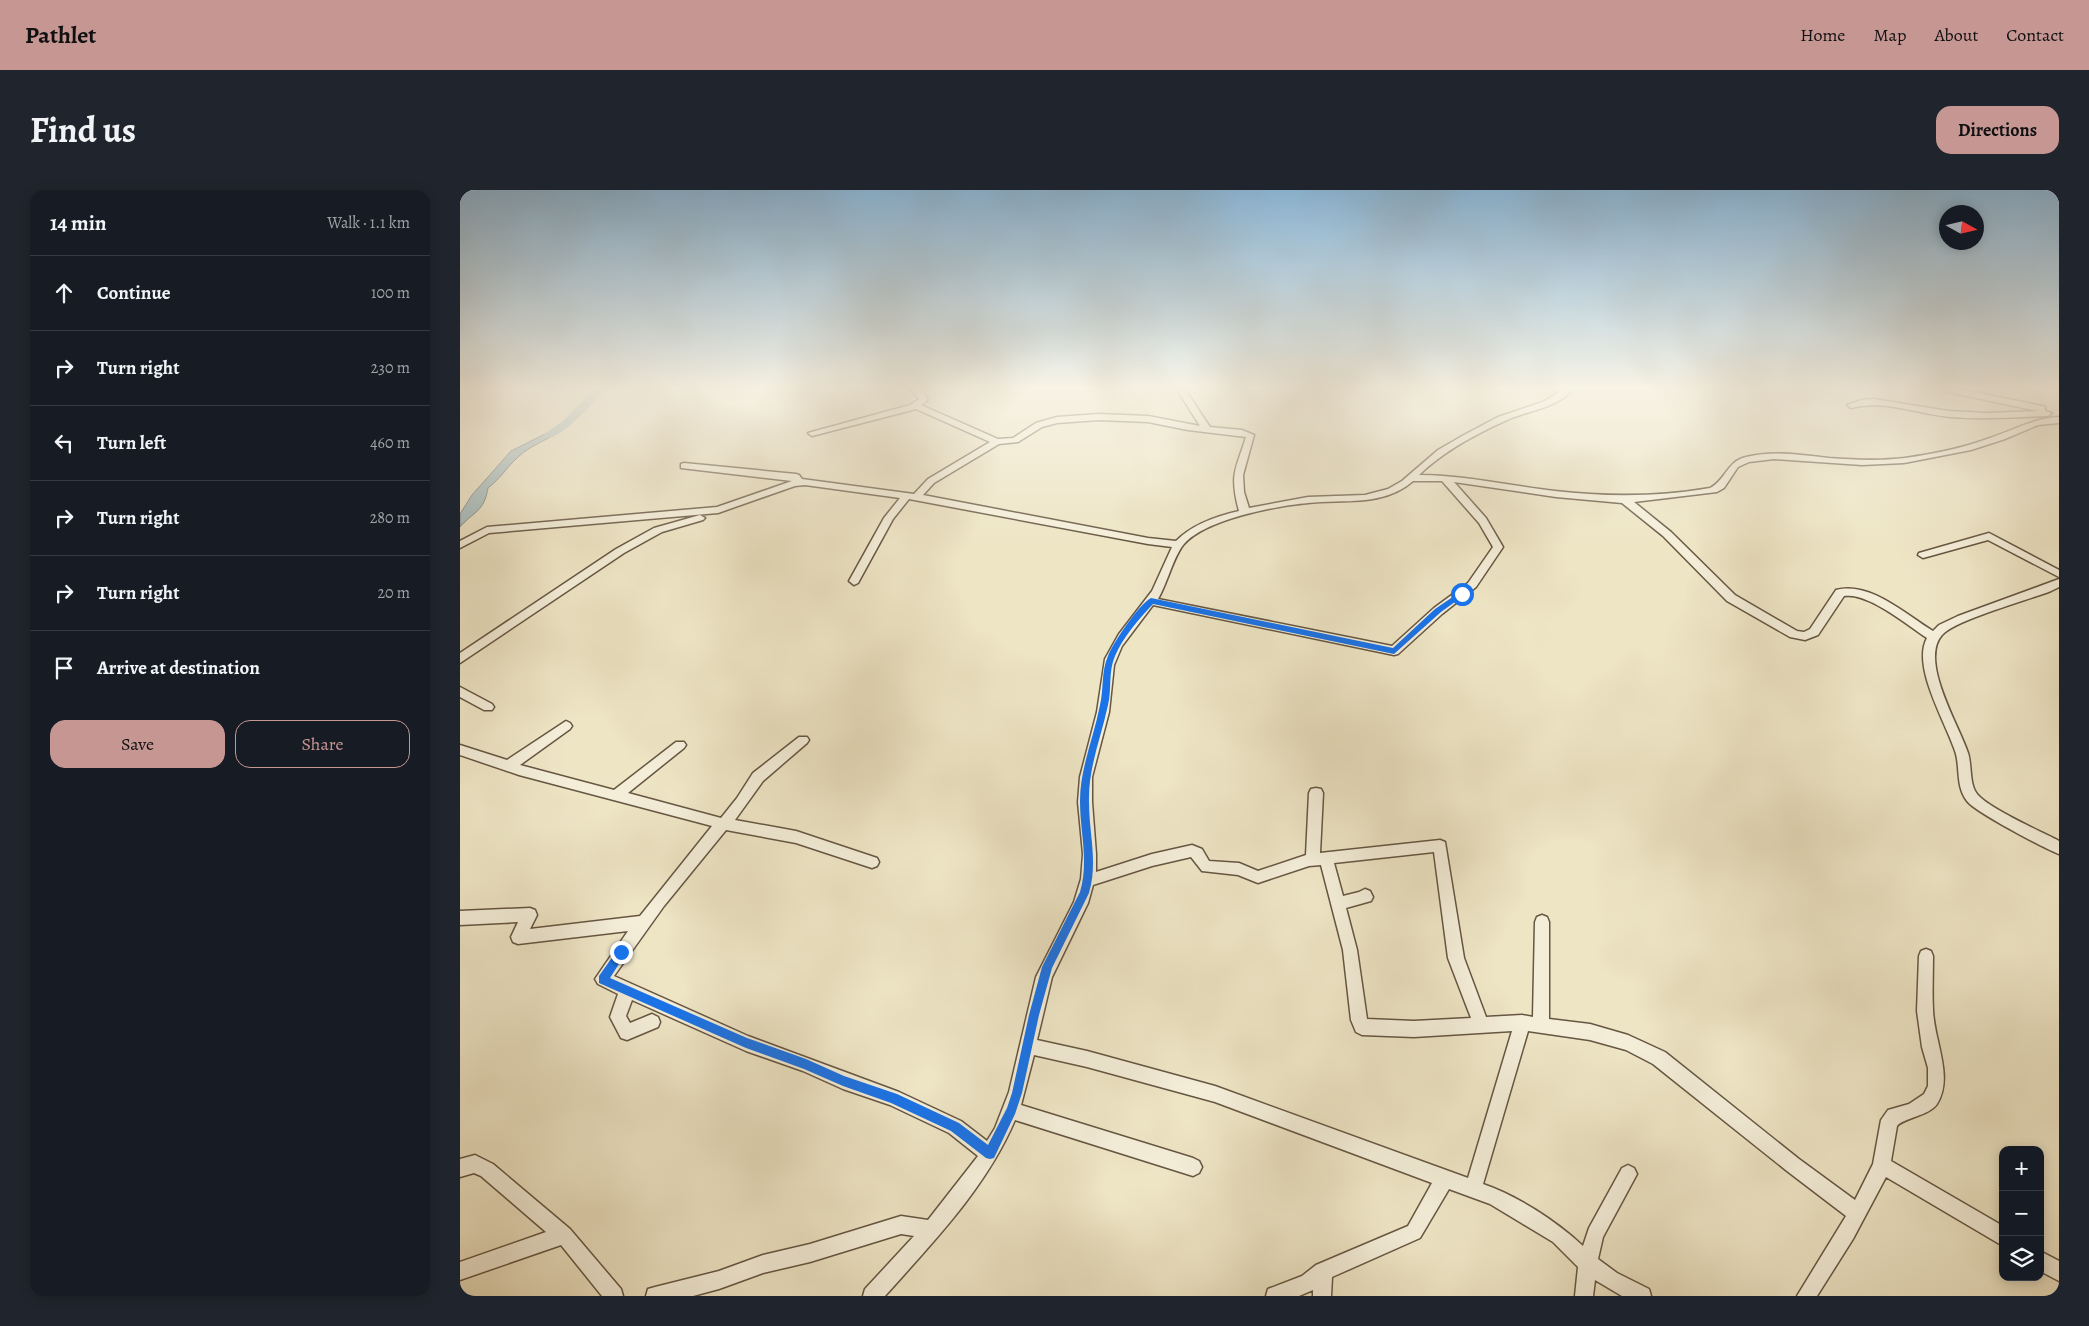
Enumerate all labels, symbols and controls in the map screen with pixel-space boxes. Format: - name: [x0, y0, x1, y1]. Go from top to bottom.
- text: Pathlet: [25, 19, 96, 51]
- text: Home: [1800, 23, 1845, 47]
- text: Map: [1873, 23, 1906, 47]
- text: About: [1934, 23, 1978, 47]
- text: Contact: [2006, 23, 2064, 47]
- text: Find us: [30, 106, 136, 154]
- button: Directions: [1936, 106, 2059, 154]
- north arrow: [1939, 205, 1984, 250]
- text: 14 min: [50, 209, 107, 237]
- text: Walk · 1.1 km: [327, 212, 410, 234]
- icon: ahead: [50, 279, 78, 307]
- text: Continue: [97, 280, 171, 306]
- text: 100 m: [371, 282, 410, 304]
- icon: right: [50, 354, 78, 382]
- text: Turn right: [97, 355, 179, 381]
- text: 230 m: [371, 357, 410, 379]
- icon: left: [50, 429, 78, 457]
- text: Turn left: [97, 430, 166, 456]
- text: 460 m: [370, 432, 410, 454]
- icon: right: [50, 504, 78, 532]
- text: Turn right: [97, 505, 179, 531]
- text: 280 m: [370, 507, 410, 529]
- icon: right: [50, 579, 78, 607]
- text: Turn right: [97, 580, 179, 606]
- text: 20 m: [377, 582, 410, 604]
- route start: [1451, 583, 1474, 606]
- icon: arrive: [50, 654, 78, 682]
- text: Arrive at destination: [97, 655, 260, 681]
- button: Save: [50, 720, 225, 768]
- button: Share: [235, 720, 410, 768]
- route end: [610, 941, 633, 964]
- map controls: [1999, 1146, 2044, 1281]
- button: +: [1999, 1146, 2044, 1191]
- button: −: [1999, 1191, 2044, 1236]
- button: layers: [1999, 1236, 2044, 1281]

